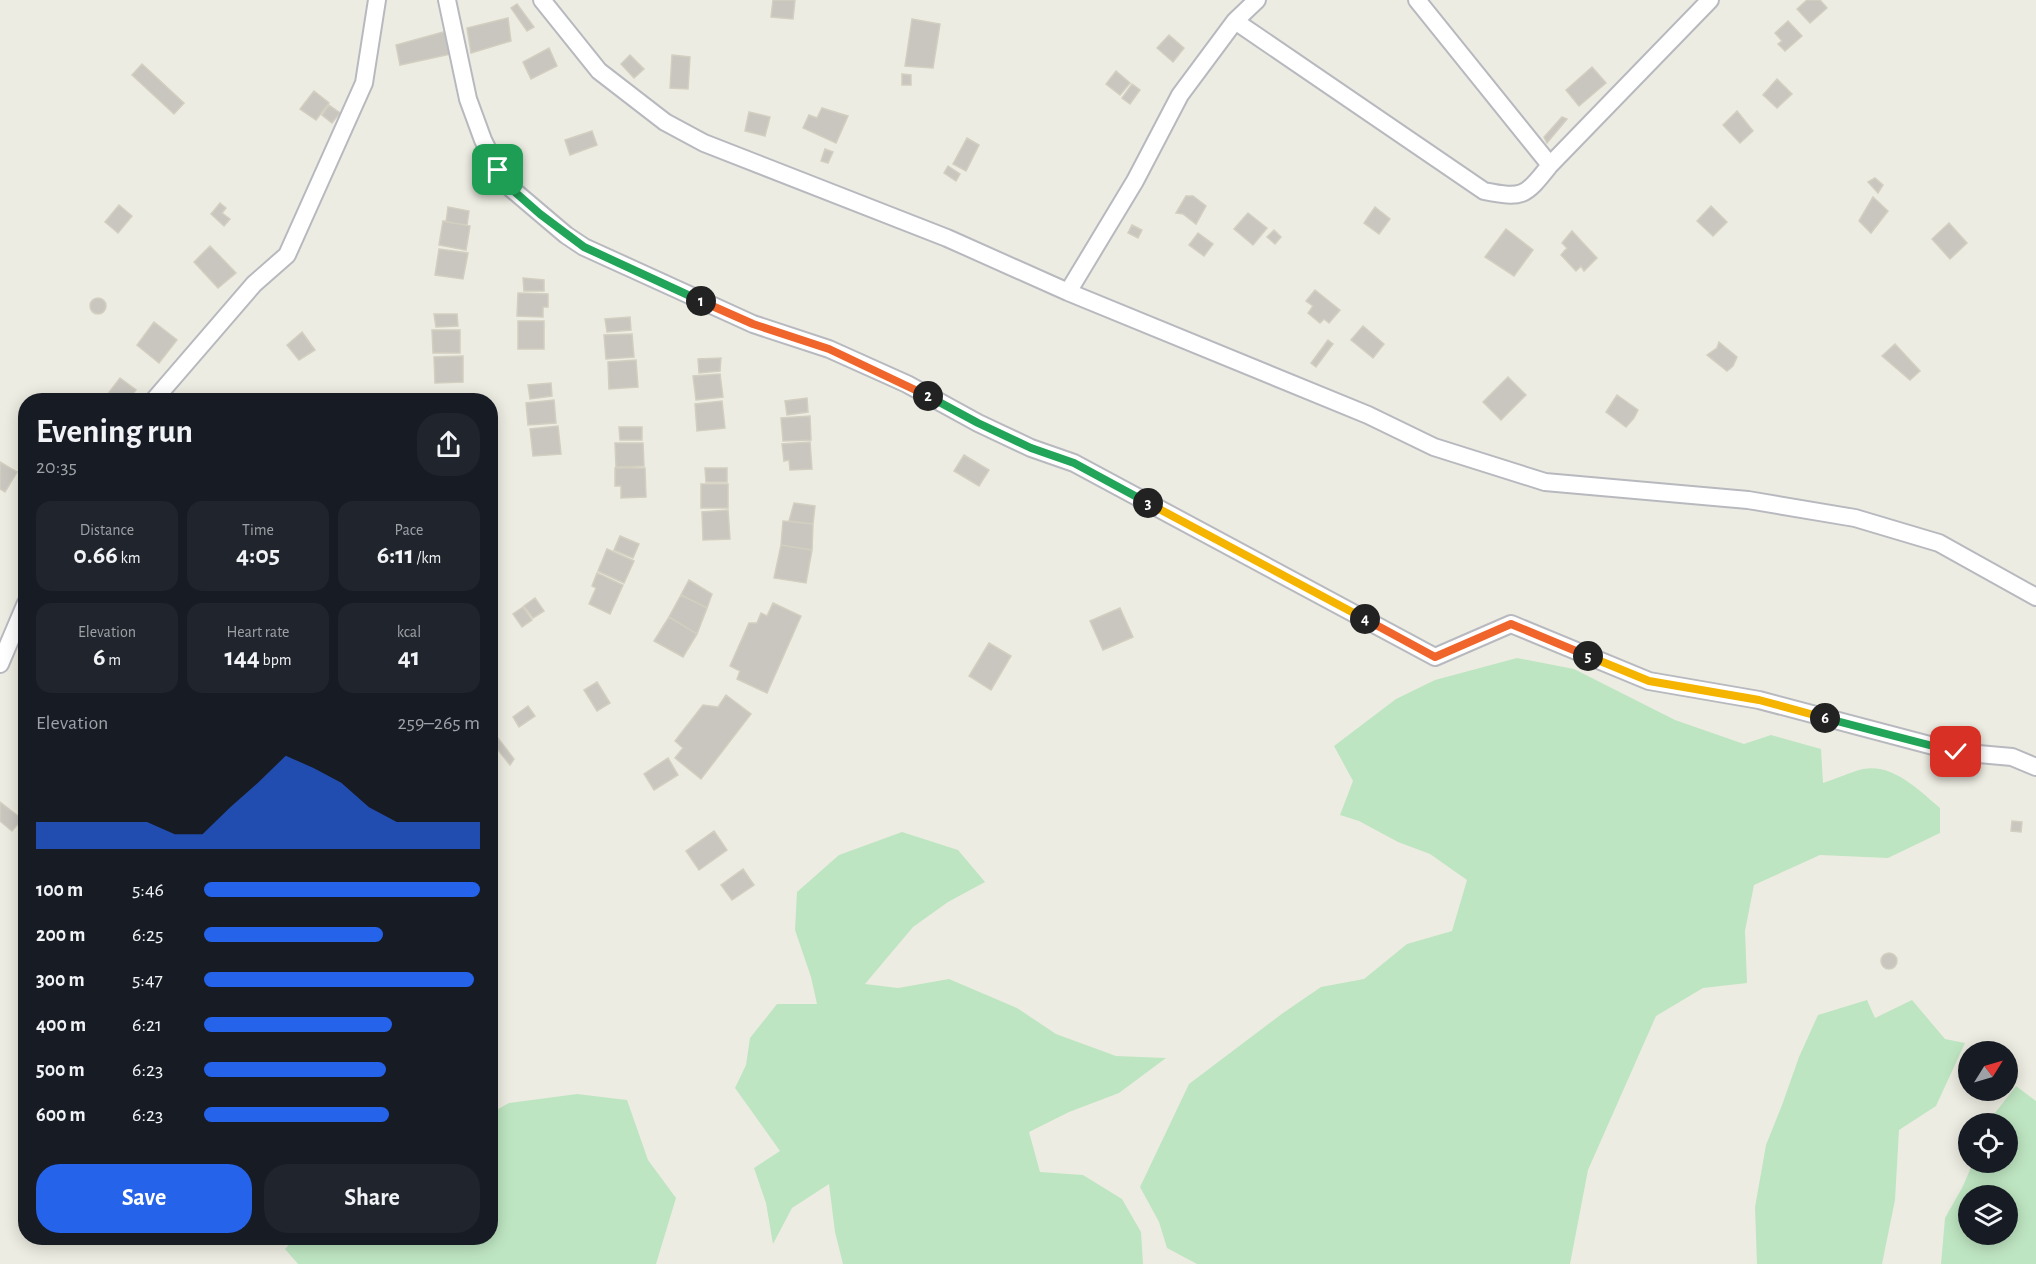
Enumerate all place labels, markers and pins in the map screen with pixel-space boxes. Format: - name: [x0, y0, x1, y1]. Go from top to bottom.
- pin: [472, 144, 523, 195]
- pin: 1: [686, 286, 716, 316]
- pin: 2: [913, 381, 943, 411]
- pin: 3: [1133, 488, 1163, 518]
- pin: 4: [1350, 604, 1380, 634]
- pin: 5: [1573, 641, 1603, 671]
- pin: 6: [1810, 703, 1840, 733]
- pin: [1930, 726, 1981, 777]

